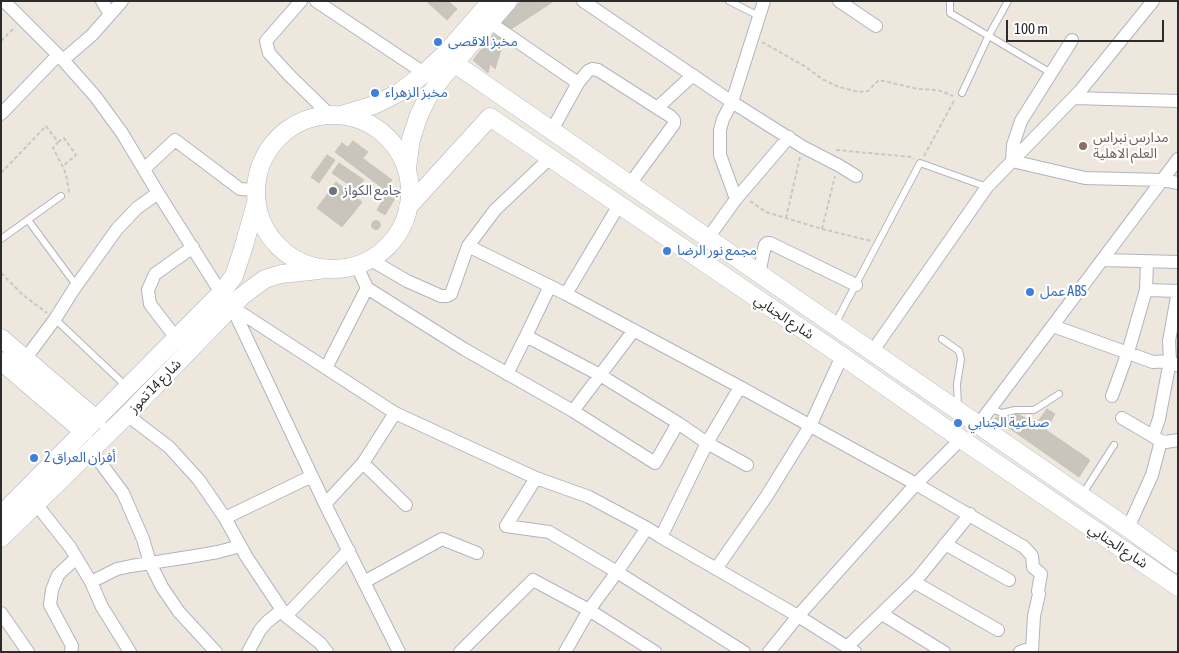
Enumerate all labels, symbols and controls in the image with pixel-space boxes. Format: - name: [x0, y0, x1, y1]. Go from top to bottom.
- scale bar: [1009, 10, 1166, 42]
- text: 100 m: [1014, 20, 1048, 37]
- place label: مخبز الاقصى: [448, 34, 518, 50]
- marker: مخبز الاقصى: [432, 36, 444, 48]
- place label: مخبز الزهراء: [385, 85, 448, 101]
- marker: مخبز الزهراء: [369, 87, 381, 99]
- place label: مدارس نبراس العلم الاهلية: [1093, 130, 1169, 162]
- marker: مدارس نبراس العلم الاهلية: [1077, 140, 1089, 152]
- place label: جامع الكواز: [343, 183, 401, 199]
- marker: جامع الكواز: [327, 185, 339, 197]
- place label: مجمع نور الرضا: [677, 243, 757, 259]
- marker: مجمع نور الرضا: [661, 245, 673, 257]
- place label: عمل ABS: [1040, 284, 1087, 300]
- marker: عمل ABS: [1024, 286, 1036, 298]
- street label: شارع الجنابي: [751, 291, 817, 343]
- street label: شارع 14 تموز: [125, 356, 185, 416]
- place label: صناعية الجنابي: [968, 415, 1049, 431]
- marker: صناعية الجنابي: [952, 417, 964, 429]
- place label: أفران العراق 2: [44, 450, 116, 466]
- marker: أفران العراق 2: [28, 452, 40, 464]
- street label: شارع الجنابي: [1085, 520, 1151, 572]

